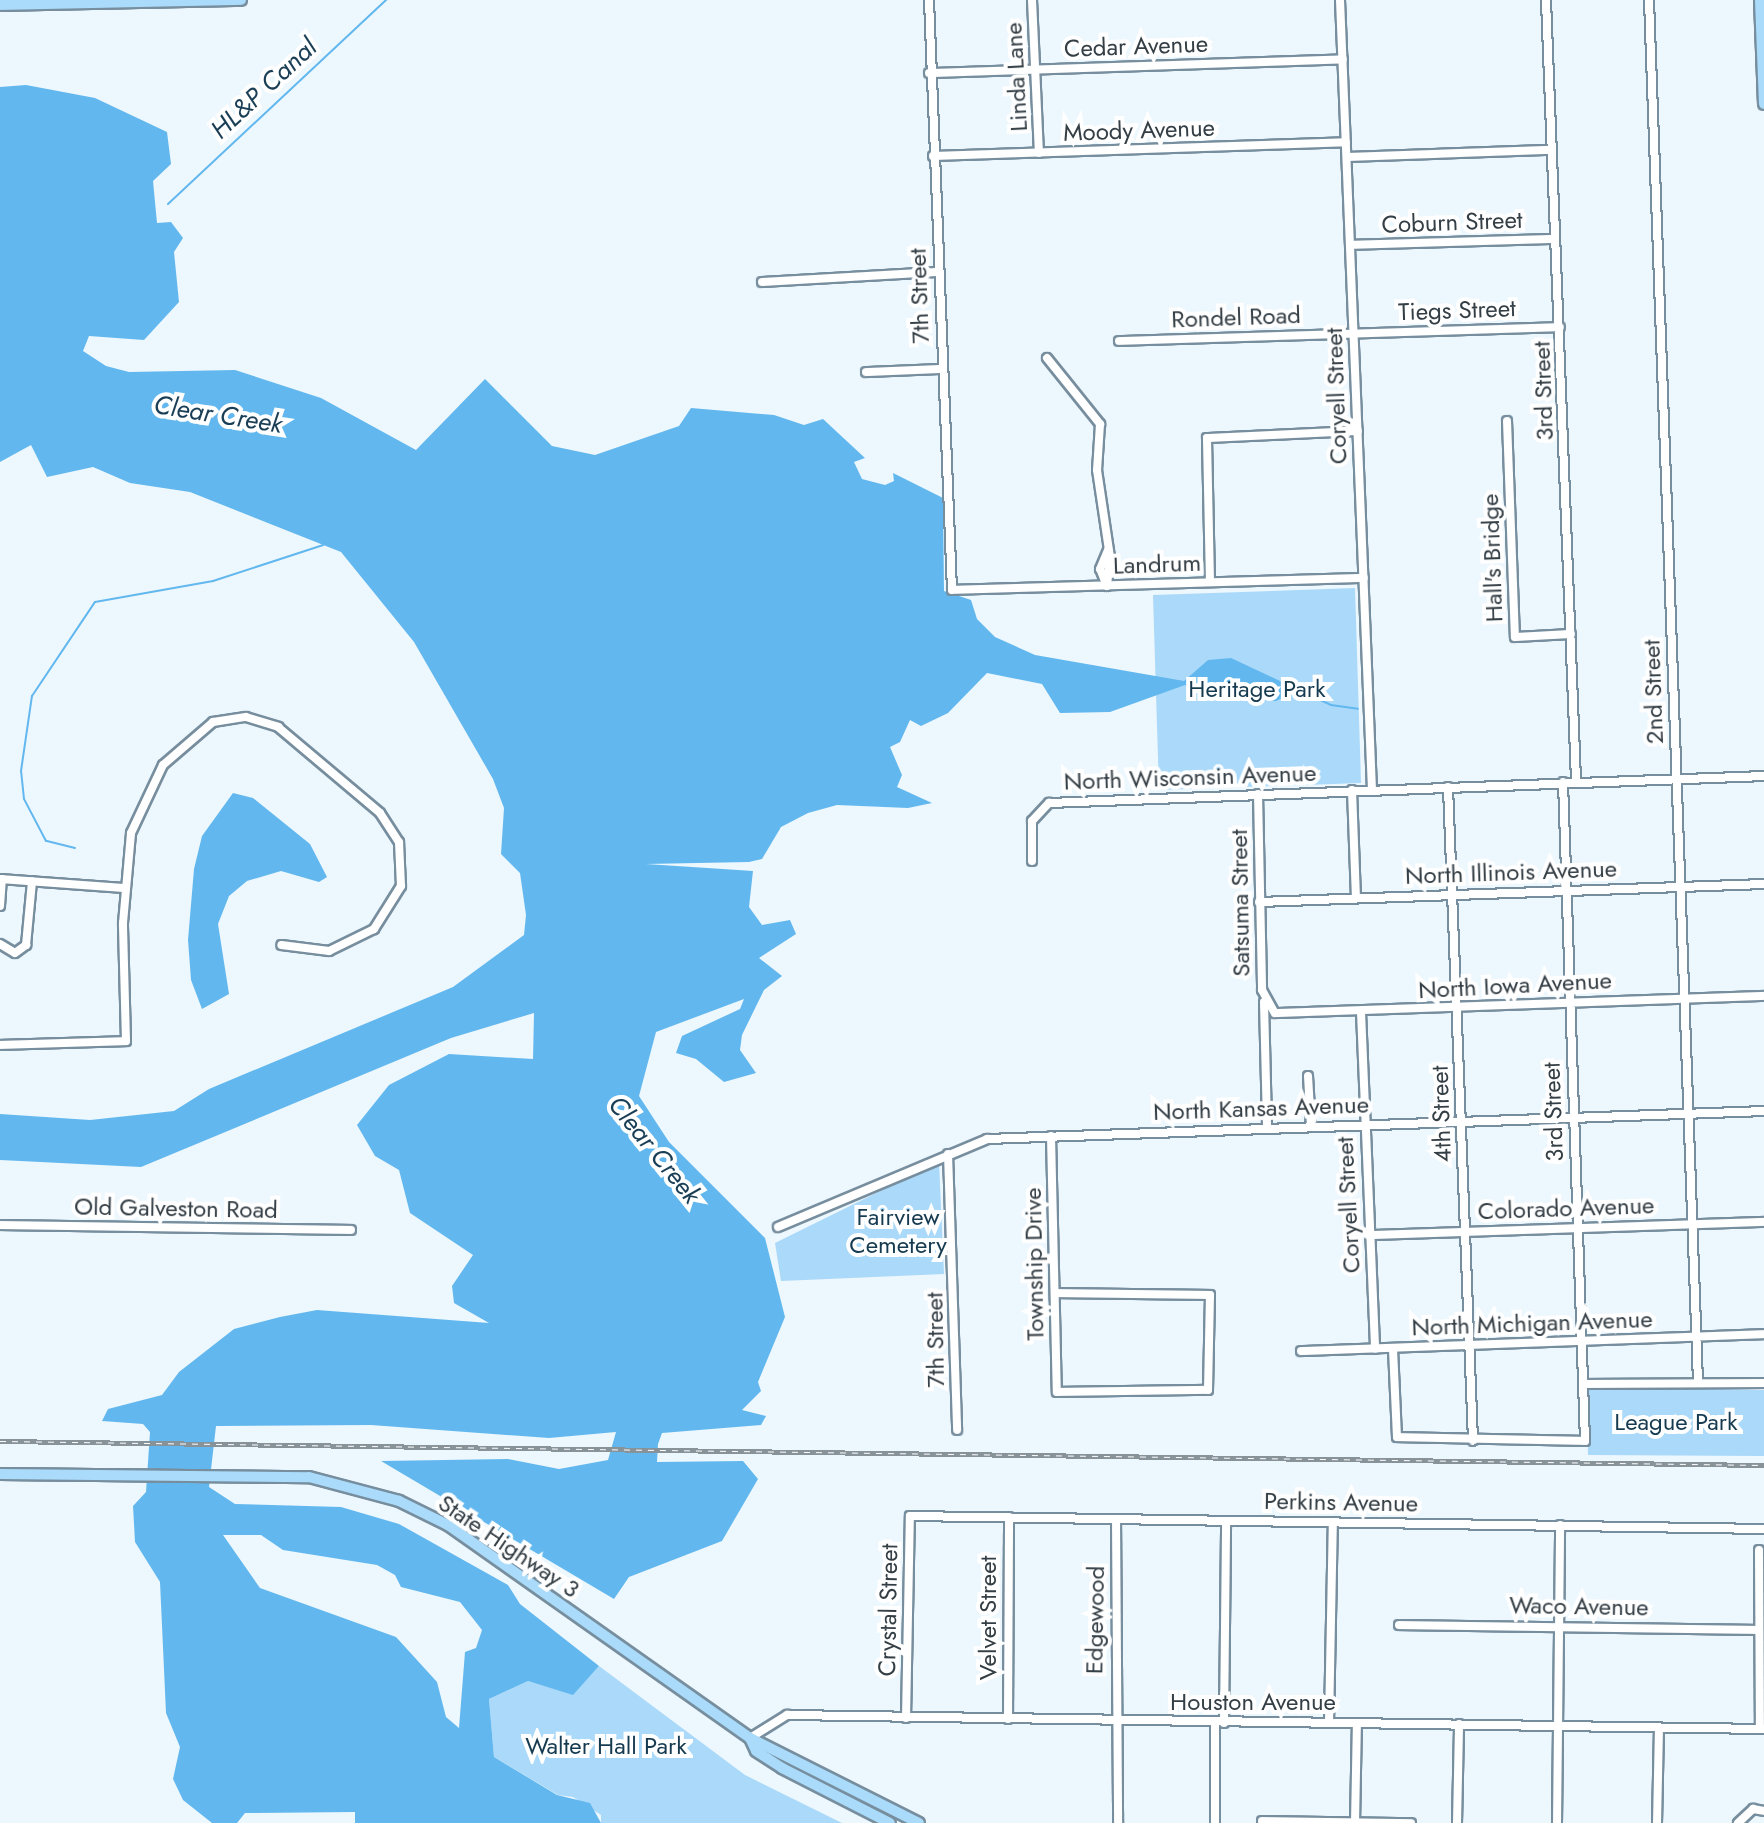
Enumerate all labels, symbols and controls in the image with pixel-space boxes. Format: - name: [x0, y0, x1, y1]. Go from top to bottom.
- street label: Linda Lane: [999, 22, 1033, 132]
- street label: Cedar Avenue: [1063, 29, 1209, 63]
- water label: HL&P Canal: [205, 32, 323, 146]
- street label: Moody Avenue: [1063, 113, 1215, 147]
- street label: Coburn Street: [1381, 205, 1523, 239]
- street label: 7th Street: [903, 248, 935, 344]
- street label: Tiegs Street: [1398, 294, 1516, 326]
- street label: Rondel Road: [1171, 300, 1301, 334]
- street label: Coryell Street: [1319, 327, 1353, 465]
- street label: 3rd Street: [1527, 341, 1559, 441]
- water label: Clear Creek: [152, 389, 284, 441]
- street label: Hall's Bridge: [1475, 493, 1509, 623]
- street label: Landrum: [1112, 548, 1202, 580]
- street label: 2nd Street: [1637, 639, 1669, 745]
- park label: Heritage Park: [1188, 675, 1326, 703]
- street label: North Wisconsin Avenue: [1063, 758, 1317, 796]
- street label: Satsuma Street: [1224, 829, 1256, 977]
- street label: North Illinois Avenue: [1404, 854, 1618, 890]
- street label: North Iowa Avenue: [1417, 966, 1613, 1004]
- street label: 3rd Street: [1537, 1062, 1569, 1162]
- street label: 4th Street: [1425, 1065, 1457, 1163]
- water label: Clear Creek: [601, 1090, 707, 1210]
- street label: North Kansas Avenue: [1153, 1090, 1369, 1126]
- street label: Coryell Street: [1330, 1136, 1366, 1274]
- street label: Township Drive: [1018, 1187, 1050, 1341]
- street label: Colorado Avenue: [1477, 1191, 1655, 1225]
- street label: Old Galveston Road: [74, 1192, 278, 1224]
- park label: Fairview Cemetery: [849, 1203, 947, 1259]
- street label: 7th Street: [920, 1292, 950, 1388]
- street label: North Michigan Avenue: [1411, 1304, 1653, 1342]
- park label: League Park: [1614, 1408, 1738, 1436]
- street label: Perkins Avenue: [1264, 1486, 1418, 1518]
- street label: State Highway 3: [433, 1488, 585, 1604]
- street label: Crystal Street: [872, 1543, 904, 1677]
- street label: Velvet Street: [974, 1556, 1002, 1680]
- street label: Edgewood: [1080, 1566, 1110, 1674]
- street label: Waco Avenue: [1509, 1590, 1649, 1622]
- street label: Houston Avenue: [1170, 1688, 1336, 1716]
- park label: Walter Hall Park: [525, 1732, 687, 1760]

